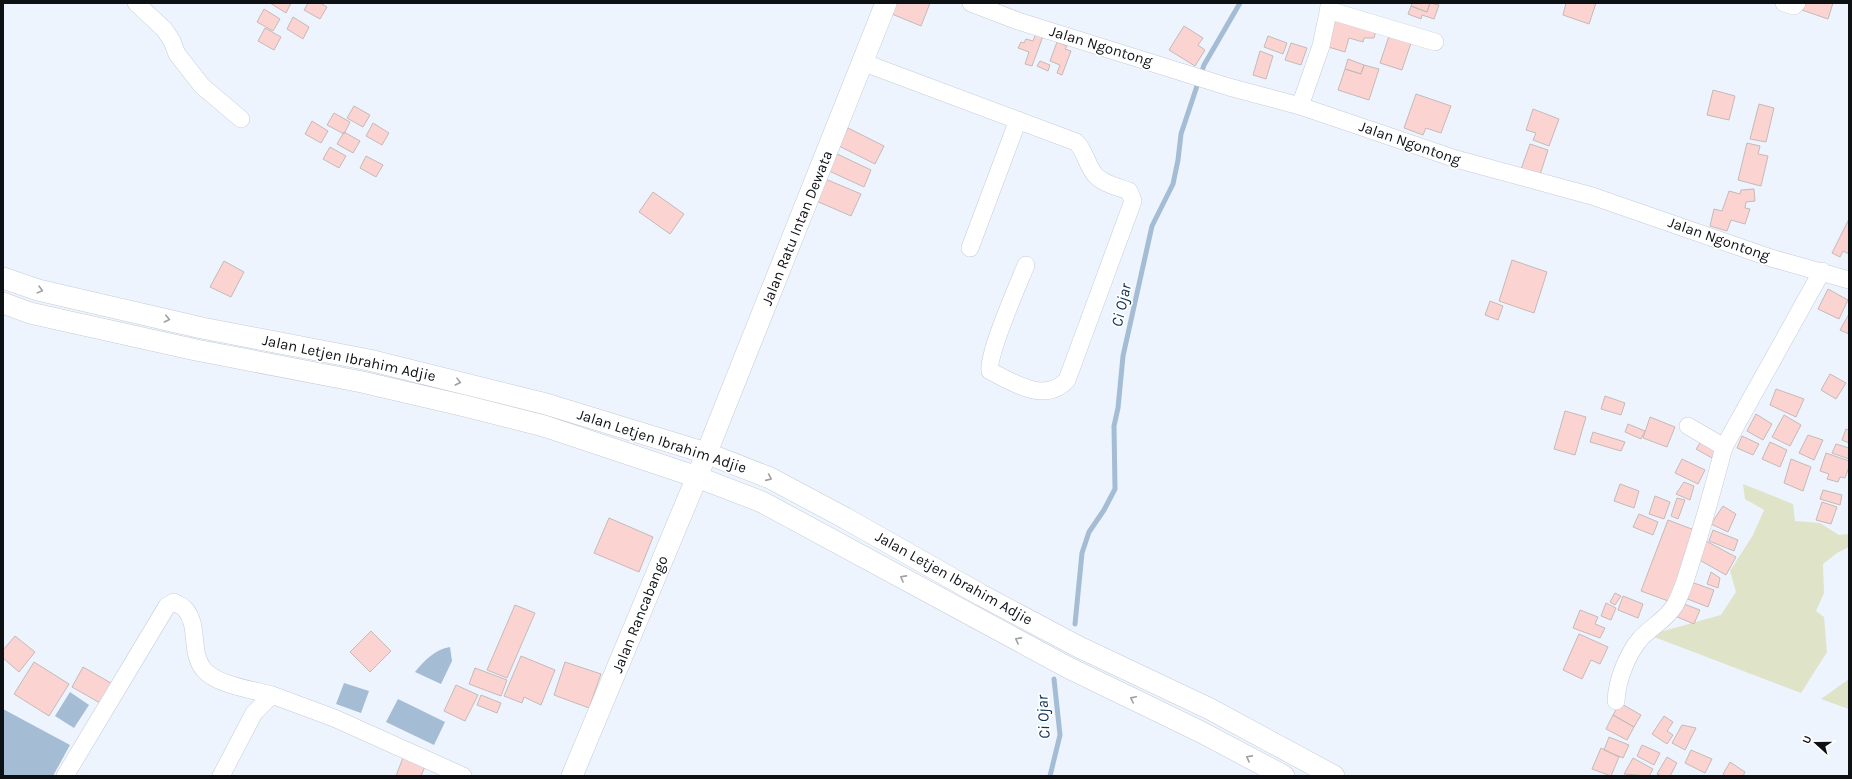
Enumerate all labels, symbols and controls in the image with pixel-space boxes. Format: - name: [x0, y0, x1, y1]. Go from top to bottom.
- street label: Jalan Ngontong: [1047, 22, 1155, 70]
- street label: Jalan Ngontong: [1357, 117, 1464, 169]
- street label: Jalan Ratu Intan Dewata: [758, 148, 836, 308]
- street label: Jalan Ngontong: [1666, 213, 1773, 265]
- water label: Ci Ojar: [1107, 281, 1135, 329]
- one-way arrow: [37, 286, 43, 294]
- one-way arrow: [163, 315, 170, 323]
- street label: Jalan Letjen Ibrahim Adjie: [261, 331, 437, 385]
- one-way arrow: [454, 377, 461, 386]
- street label: Jalan Letjen Ibrahim Adjie: [575, 405, 749, 477]
- one-way arrow: [765, 473, 772, 481]
- street label: Jalan Letjen Ibrahim Adjie: [872, 527, 1036, 629]
- street label: Jalan Rancabango: [608, 553, 672, 675]
- one-way arrow: [900, 575, 908, 582]
- one-way arrow: [1014, 637, 1022, 645]
- water label: Ci Ojar: [1032, 694, 1054, 739]
- one-way arrow: [1130, 696, 1138, 704]
- north arrow: [1796, 723, 1836, 763]
- text: U: [1800, 734, 1815, 745]
- one-way arrow: [1246, 755, 1253, 762]

